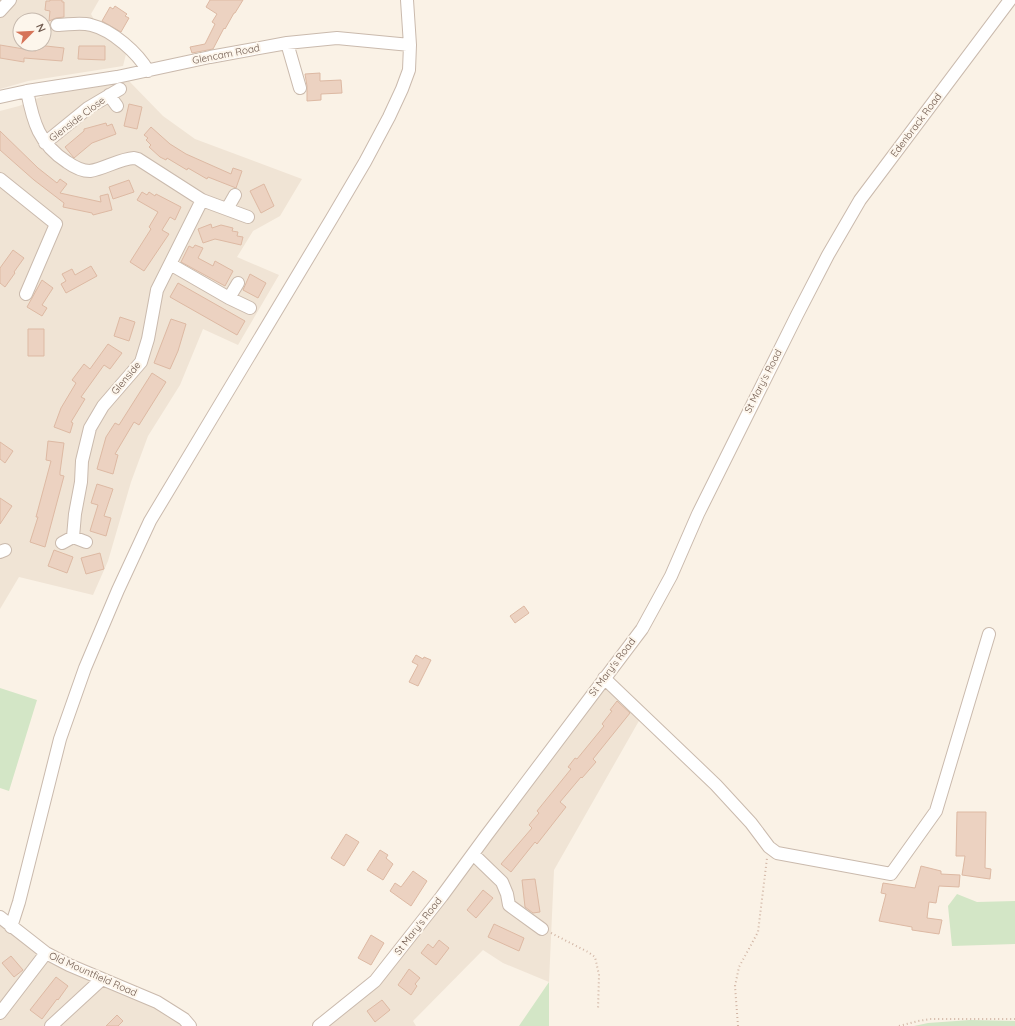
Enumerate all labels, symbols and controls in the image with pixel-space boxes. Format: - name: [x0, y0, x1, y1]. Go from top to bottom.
- north arrow: [12, 12, 52, 52]
- text: N: [33, 21, 49, 34]
- street label: Glencam Road: [191, 41, 261, 67]
- street label: Edenbrack Road: [888, 90, 944, 160]
- street label: Glenside Close: [46, 93, 108, 144]
- street label: St Mary's Road: [741, 347, 785, 415]
- street label: Glenside: [108, 359, 144, 397]
- street label: St Mary's Road: [586, 635, 638, 699]
- street label: St Mary's Road: [391, 895, 445, 957]
- street label: Old Mountfield Road: [47, 949, 139, 999]

